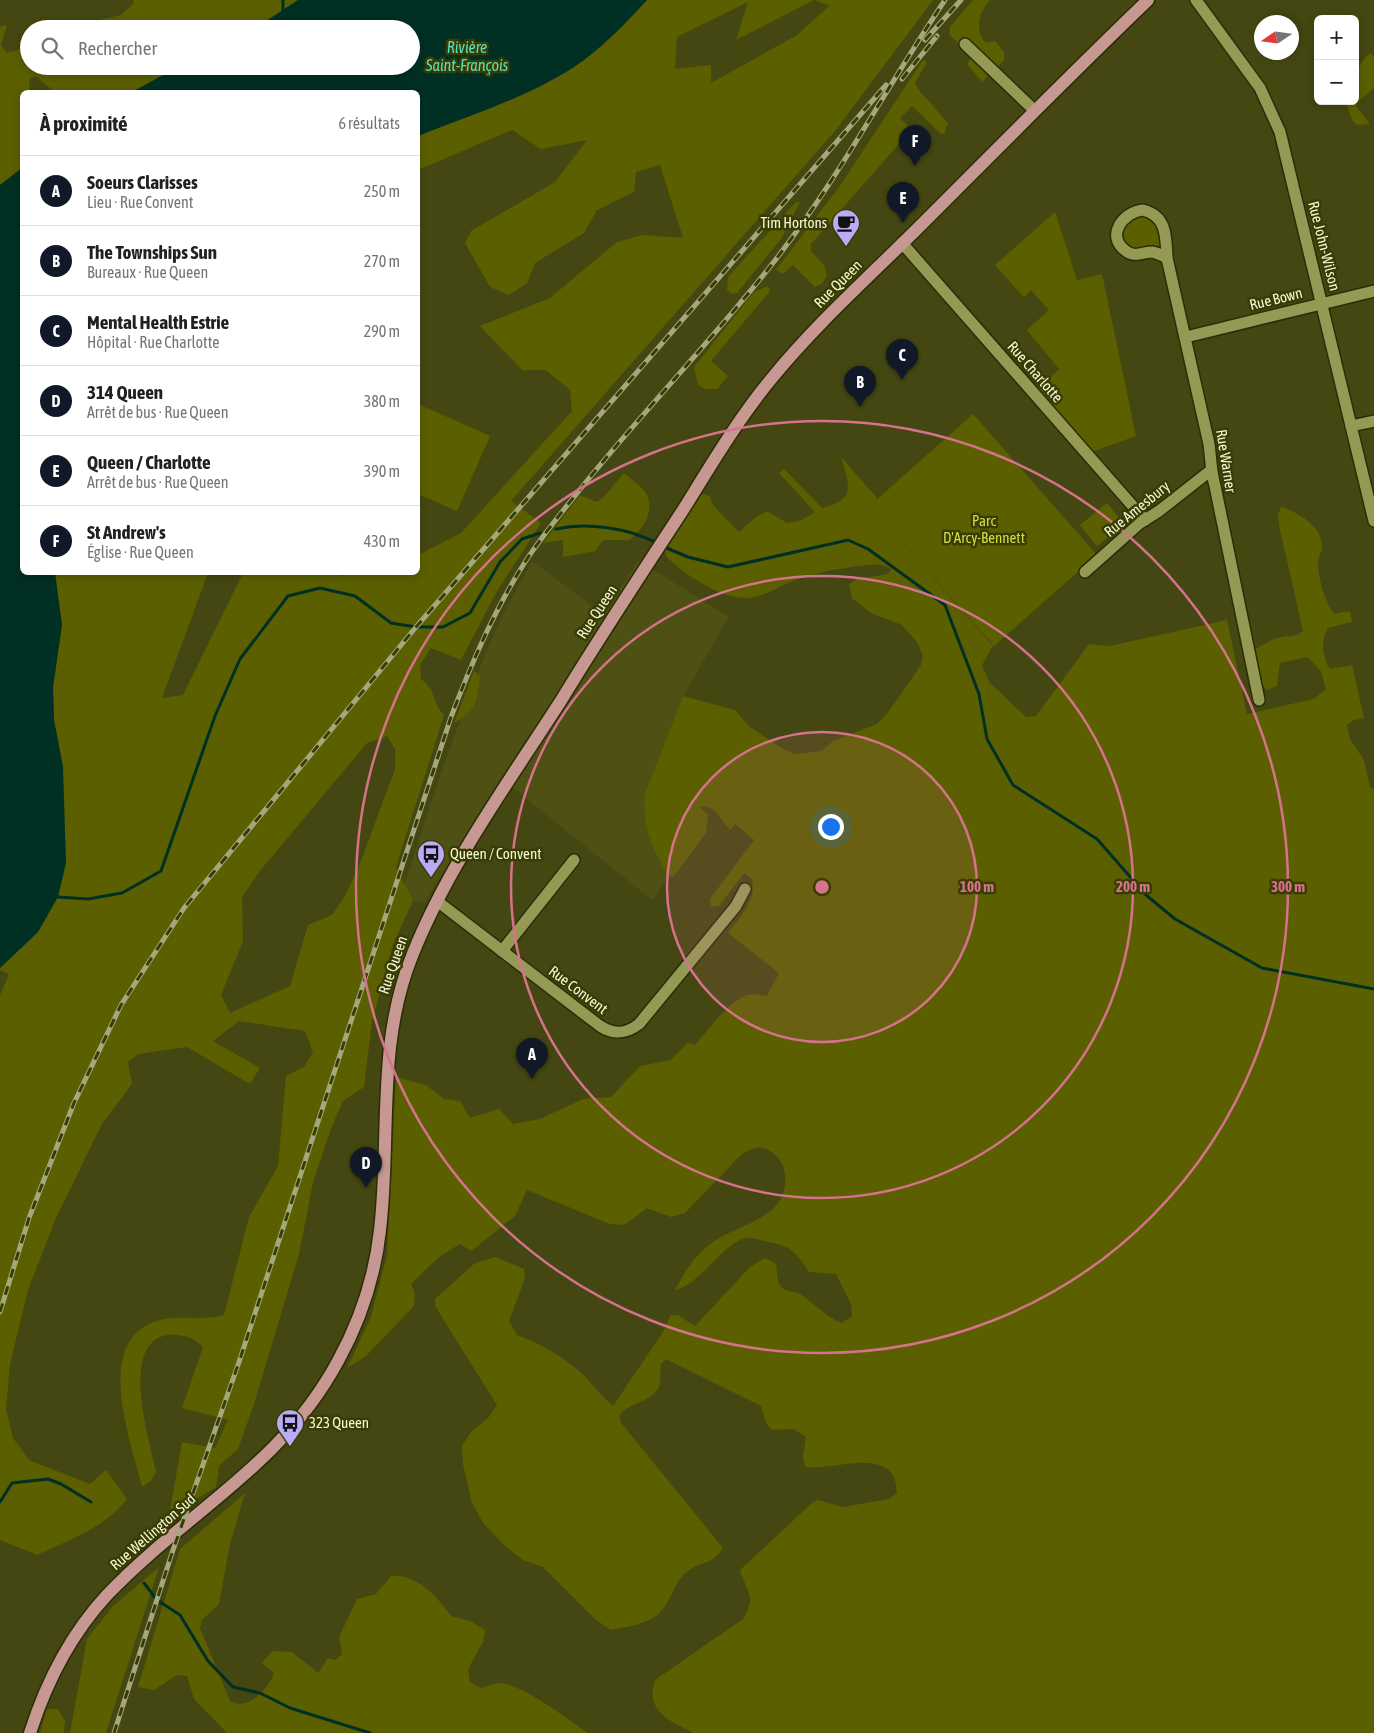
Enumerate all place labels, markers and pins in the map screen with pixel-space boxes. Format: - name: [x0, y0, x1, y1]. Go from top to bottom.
- pin: F: [899, 125, 931, 166]
- pin: E: [887, 182, 919, 223]
- cafe icon: Tim Hortons: [831, 208, 861, 247]
- place label: Tim Hortons: [761, 214, 827, 231]
- pin: C: [886, 339, 918, 380]
- pin: B: [844, 366, 876, 407]
- bus stop icon: Queen / Convent: [416, 839, 446, 878]
- place label: Queen / Convent: [450, 845, 542, 862]
- centre of rings: [813, 878, 831, 896]
- pin: A: [516, 1038, 548, 1079]
- pin: D: [350, 1147, 382, 1188]
- bus stop icon: 323 Queen: [275, 1408, 305, 1447]
- place label: 323 Queen: [309, 1414, 369, 1431]

